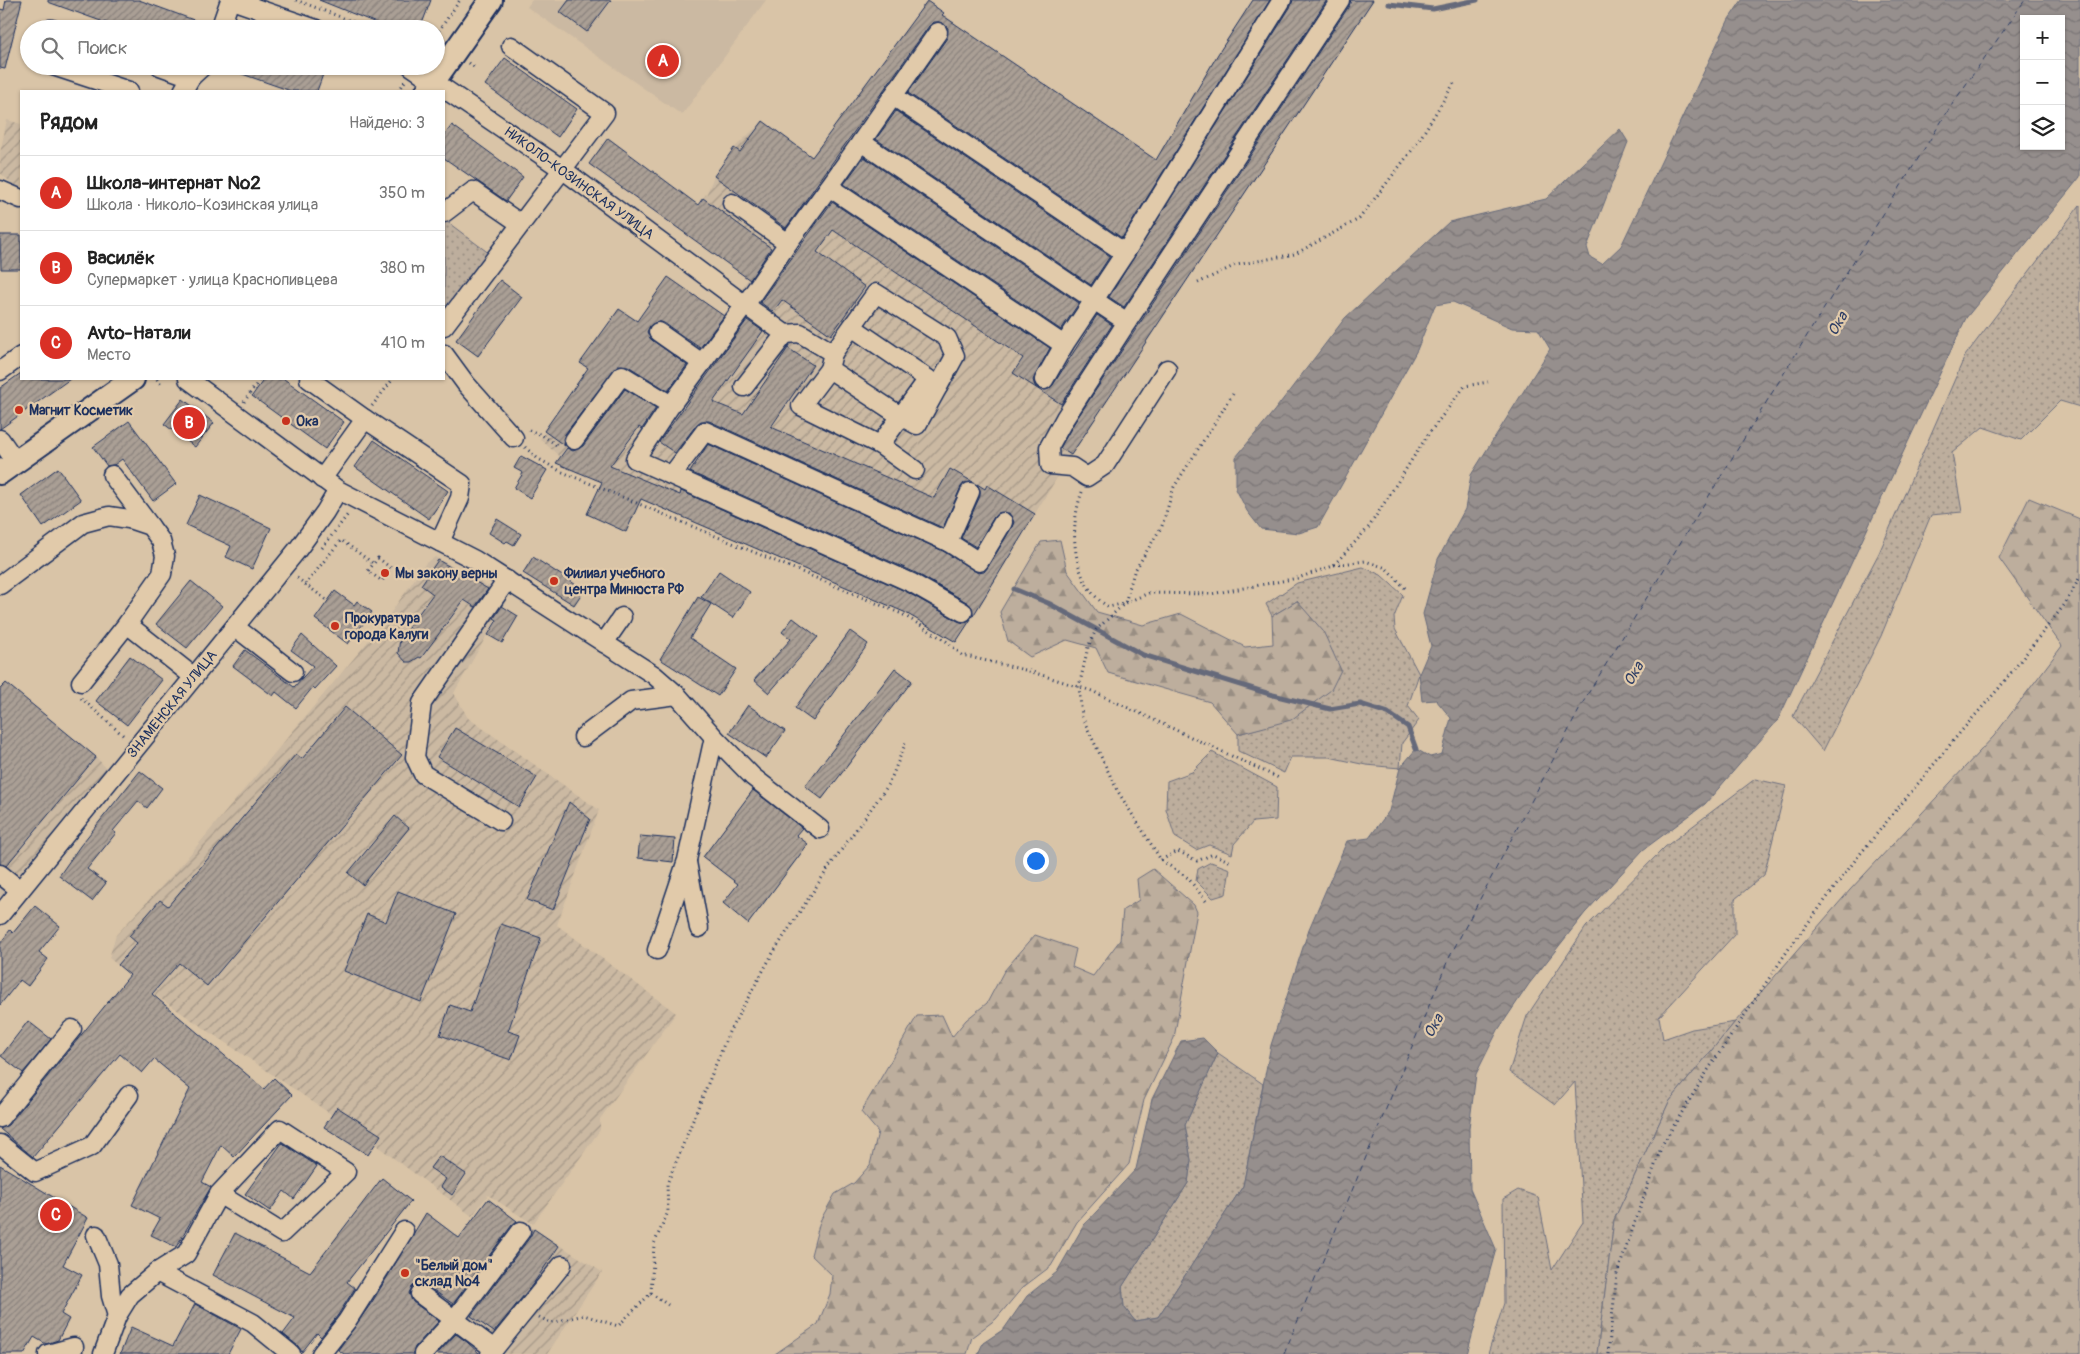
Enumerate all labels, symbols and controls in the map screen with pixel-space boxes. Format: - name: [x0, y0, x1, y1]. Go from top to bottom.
- map controls: [2020, 15, 2065, 150]
- button: +: [2020, 15, 2065, 60]
- search box: [20, 20, 445, 75]
- icon: search: [38, 34, 66, 62]
- text: Поиск: [78, 36, 128, 60]
- pin: A: [647, 42, 679, 80]
- button: −: [2020, 60, 2065, 105]
- button: layers: [2020, 105, 2065, 150]
- text: Рядом: [40, 109, 98, 136]
- text: Найдено: 3: [349, 113, 425, 133]
- street label: НИКОЛО-КОЗИНСКАЯ УЛИЦА: [501, 123, 657, 243]
- text: Школа-интернат №2: [87, 171, 261, 195]
- text: A: [51, 183, 61, 203]
- text: 350 m: [379, 183, 425, 203]
- text: Школа · Николо-Козинская улица: [87, 195, 318, 215]
- text: Василёк: [87, 246, 155, 270]
- text: B: [51, 258, 61, 278]
- text: 380 m: [379, 258, 425, 278]
- text: Супермаркет · улица Краснопивцева: [87, 270, 338, 290]
- water label: Ока: [1824, 308, 1853, 339]
- text: Avto-Натали: [87, 321, 190, 345]
- text: C: [51, 333, 61, 353]
- text: 410 m: [381, 333, 425, 353]
- text: Место: [87, 345, 131, 365]
- place label: Магнит Косметик: [29, 402, 133, 419]
- marker: Магнит Косметик: [13, 404, 25, 416]
- pin: B: [173, 404, 205, 442]
- place label: Ока: [296, 413, 319, 430]
- marker: Ока: [280, 415, 292, 427]
- place label: Мы закону верны: [395, 565, 498, 582]
- place label: Филиал учебного центра Минюста РФ: [563, 565, 684, 598]
- marker: Мы закону верны: [379, 567, 391, 579]
- marker: Филиал учебного центра Минюста РФ: [548, 575, 560, 587]
- place label: Прокуратура города Калуги: [344, 610, 429, 643]
- marker: Прокуратура города Калуги: [329, 620, 341, 632]
- street label: ЗНАМЕНСКАЯ УЛИЦА: [123, 647, 221, 761]
- water label: Ока: [1620, 658, 1649, 689]
- your location: [1023, 848, 1049, 874]
- water label: Ока: [1420, 1010, 1449, 1041]
- pin: C: [40, 1196, 72, 1234]
- place label: "Белый дом" склад №4: [414, 1257, 493, 1290]
- marker: "Белый дом" склад №4: [399, 1267, 411, 1279]

